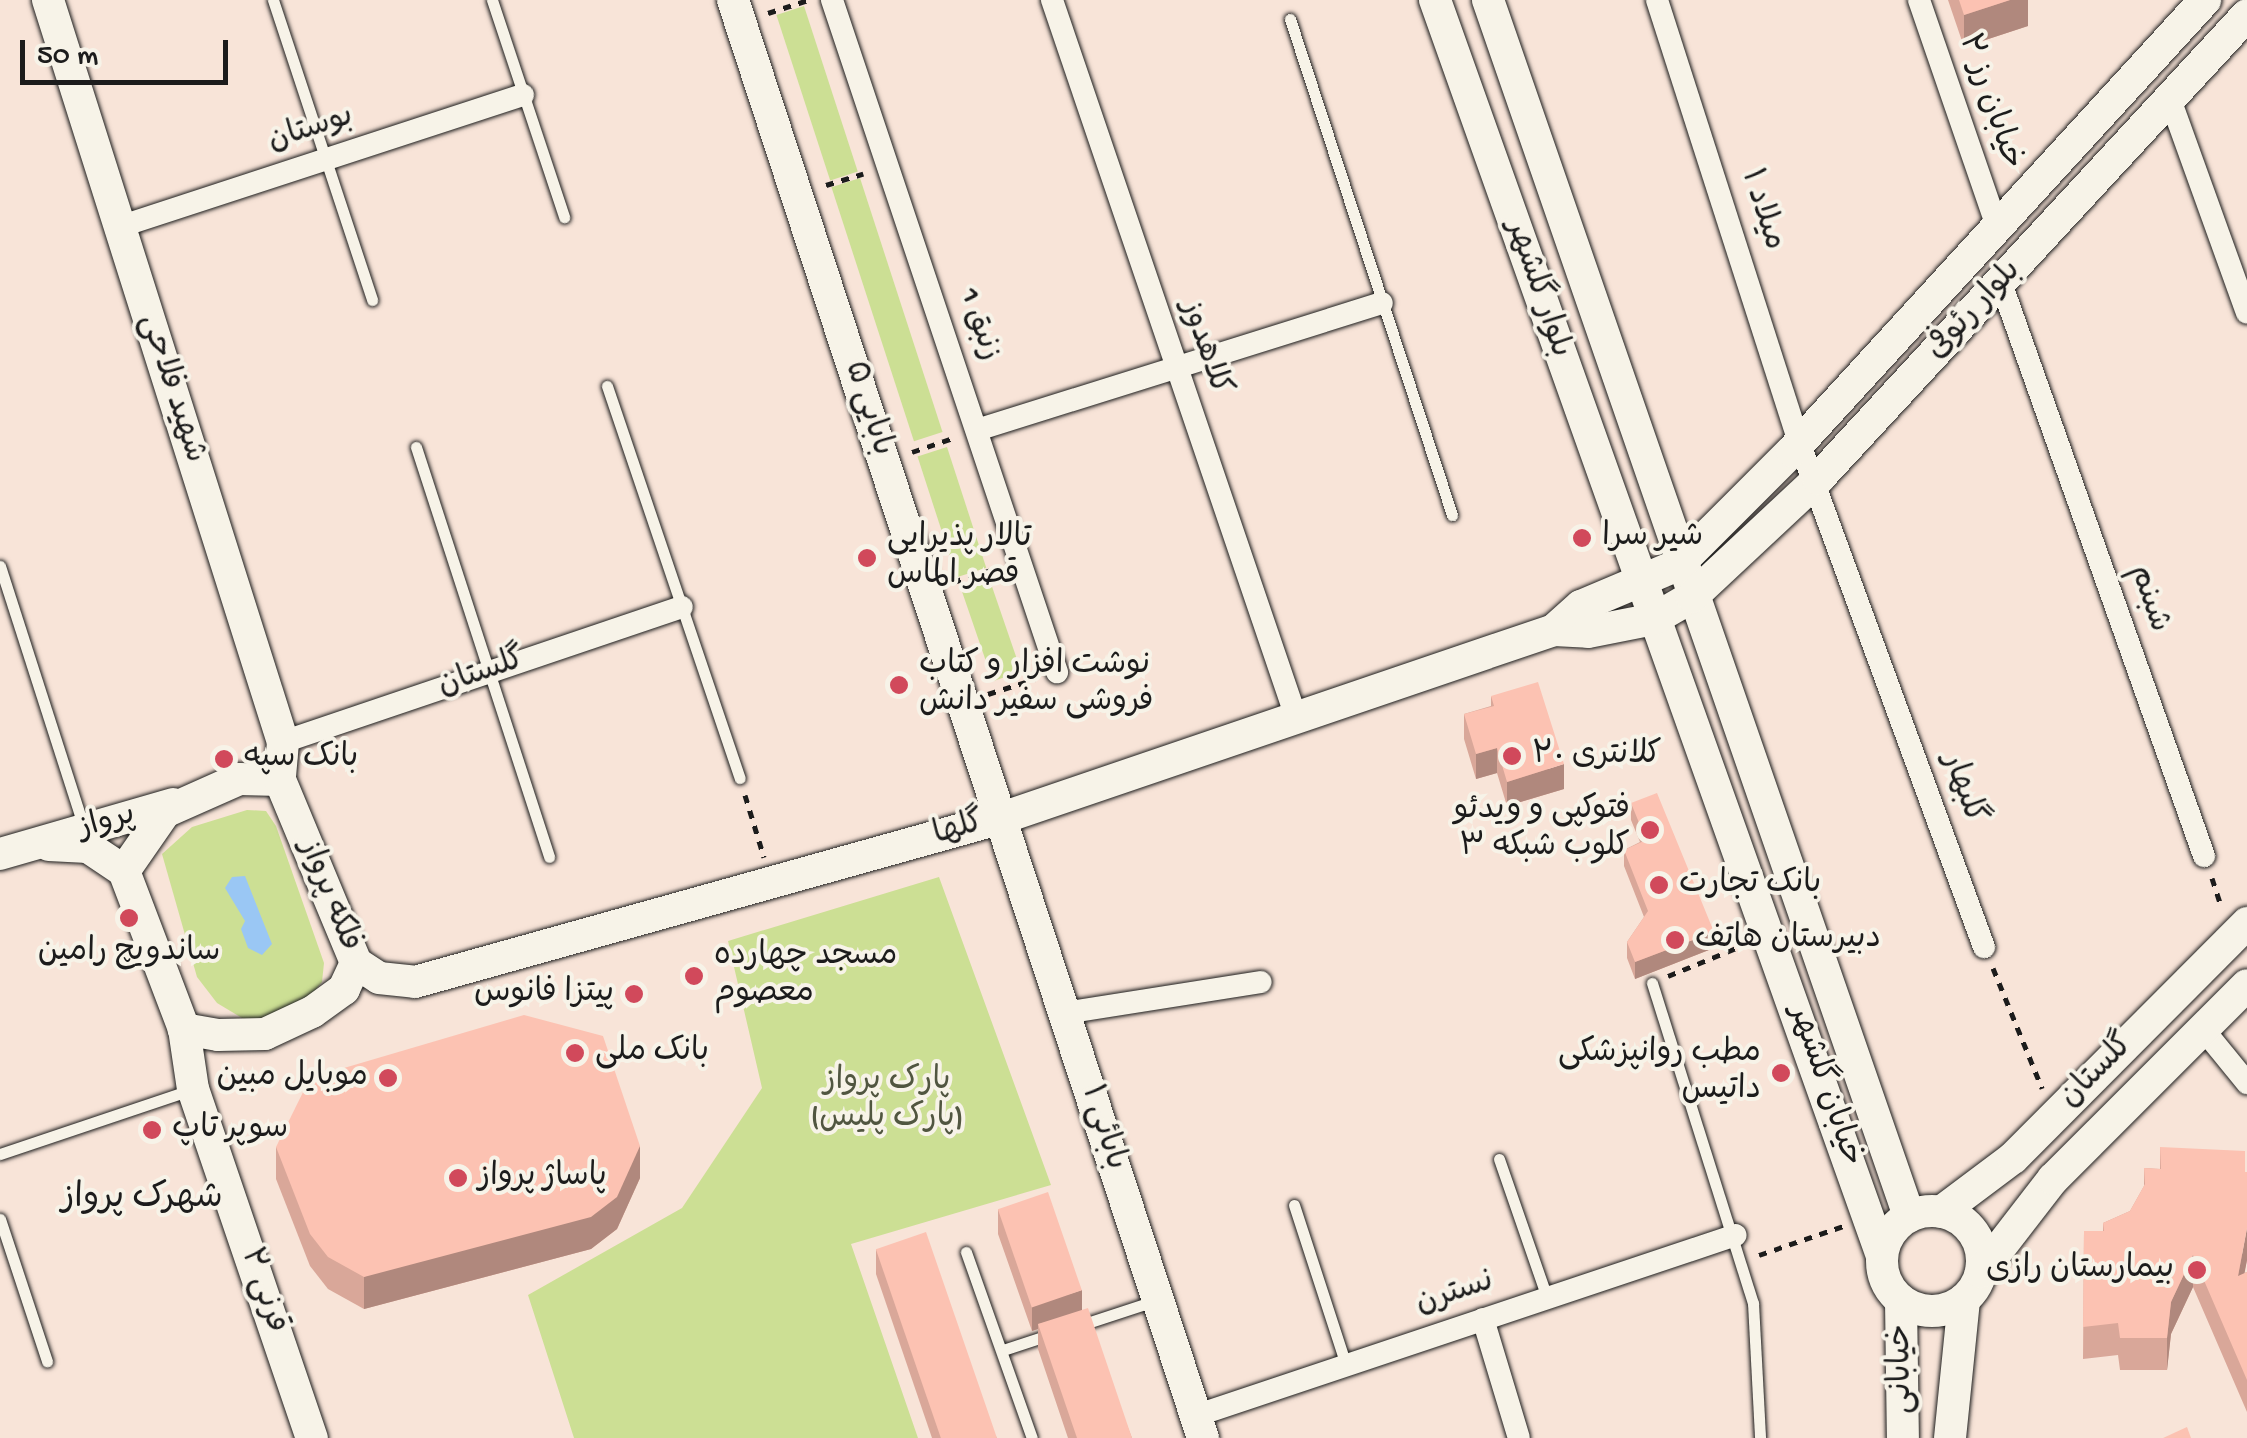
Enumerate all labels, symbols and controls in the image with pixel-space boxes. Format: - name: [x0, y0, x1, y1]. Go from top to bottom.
- scale bar: [25, 20, 232, 82]
- street label: خیابان رز ۲: [1948, 29, 2030, 175]
- text: 50 m: [37, 40, 98, 75]
- street label: بوستان: [264, 98, 358, 162]
- street label: میلاد ۱: [1730, 165, 1792, 255]
- street label: بلوار گلشهر: [1496, 215, 1578, 363]
- street label: بلوار رئوفی: [1919, 253, 2031, 369]
- street label: زنبق 1: [948, 284, 1008, 366]
- street label: کلاهدوز: [1170, 295, 1238, 401]
- street label: شهید فلاحی: [129, 310, 213, 468]
- street label: ۵ بابایی: [834, 357, 900, 461]
- place label: شیر سرا: [1602, 519, 1703, 557]
- place label: تالار پذیرایی قصر الماس: [887, 521, 1032, 596]
- marker: شیر سرا: [1571, 527, 1593, 549]
- marker: تالار پذیرایی قصر الماس: [856, 547, 878, 569]
- street label: شبنم: [2119, 560, 2177, 638]
- street label: گلستان: [433, 641, 531, 707]
- place label: نوشت افزار و کتاب فروشی سفیر دانش: [919, 648, 1154, 723]
- marker: نوشت افزار و کتاب فروشی سفیر دانش: [888, 674, 910, 696]
- place label: کلانتری ۲۰: [1532, 737, 1662, 775]
- place label: بانک سپه: [244, 740, 358, 778]
- marker: کلانتری ۲۰: [1501, 745, 1523, 767]
- marker: بانک سپه: [213, 748, 235, 770]
- street label: گلبهار: [1932, 748, 1992, 830]
- place label: فتوکپی و ویدئو کلوب شبکه ۳: [1454, 793, 1630, 868]
- street label: پرواز: [74, 797, 140, 849]
- street label: گلها: [929, 805, 989, 855]
- marker: فتوکپی و ویدئو کلوب شبکه ۳: [1639, 819, 1661, 841]
- street label: فلکه پرواز: [288, 835, 368, 957]
- place label: بانک تجارت: [1679, 866, 1821, 904]
- marker: بانک تجارت: [1648, 874, 1670, 896]
- marker: ساندویچ رامین: [118, 907, 140, 929]
- place label: دبیرستان هاتف: [1695, 921, 1881, 959]
- marker: دبیرستان هاتف: [1664, 929, 1686, 951]
- place label: ساندویچ رامین: [38, 934, 220, 972]
- place label: مسجد چهارده معصوم: [714, 939, 897, 1014]
- marker: مسجد چهارده معصوم: [683, 965, 705, 987]
- place label: پیتزا فانوس: [474, 975, 614, 1013]
- marker: پیتزا فانوس: [623, 983, 645, 1005]
- street label: خیابان گلشهر: [1778, 1000, 1870, 1172]
- street label: گلستان: [2053, 1027, 2143, 1117]
- place label: بانک ملی: [595, 1034, 709, 1072]
- place label: مطب روانپزشکی داتیس: [1558, 1036, 1761, 1111]
- marker: بانک ملی: [564, 1042, 586, 1064]
- place label: موبایل مبین: [216, 1059, 368, 1097]
- marker: مطب روانپزشکی داتیس: [1770, 1062, 1792, 1084]
- park label: پارک پرواز (پارک پلیس): [810, 1064, 964, 1139]
- marker: موبایل مبین: [377, 1067, 399, 1089]
- street label: بابائی ۱: [1070, 1081, 1134, 1175]
- place label: سوپر تاپ: [172, 1111, 288, 1149]
- marker: سوپر تاپ: [141, 1119, 163, 1141]
- place label: پاساژ پرواز: [478, 1159, 607, 1197]
- marker: پاساژ پرواز: [447, 1167, 469, 1189]
- district label: شهرک پرواز: [61, 1179, 223, 1221]
- street label: قرنی ۲: [230, 1243, 294, 1339]
- place label: بیمارستان رازی: [1986, 1251, 2174, 1289]
- marker: بیمارستان رازی: [2184, 1257, 2210, 1283]
- street label: نسترن: [1411, 1263, 1499, 1325]
- street label: خیابانی: [1883, 1324, 1923, 1414]

